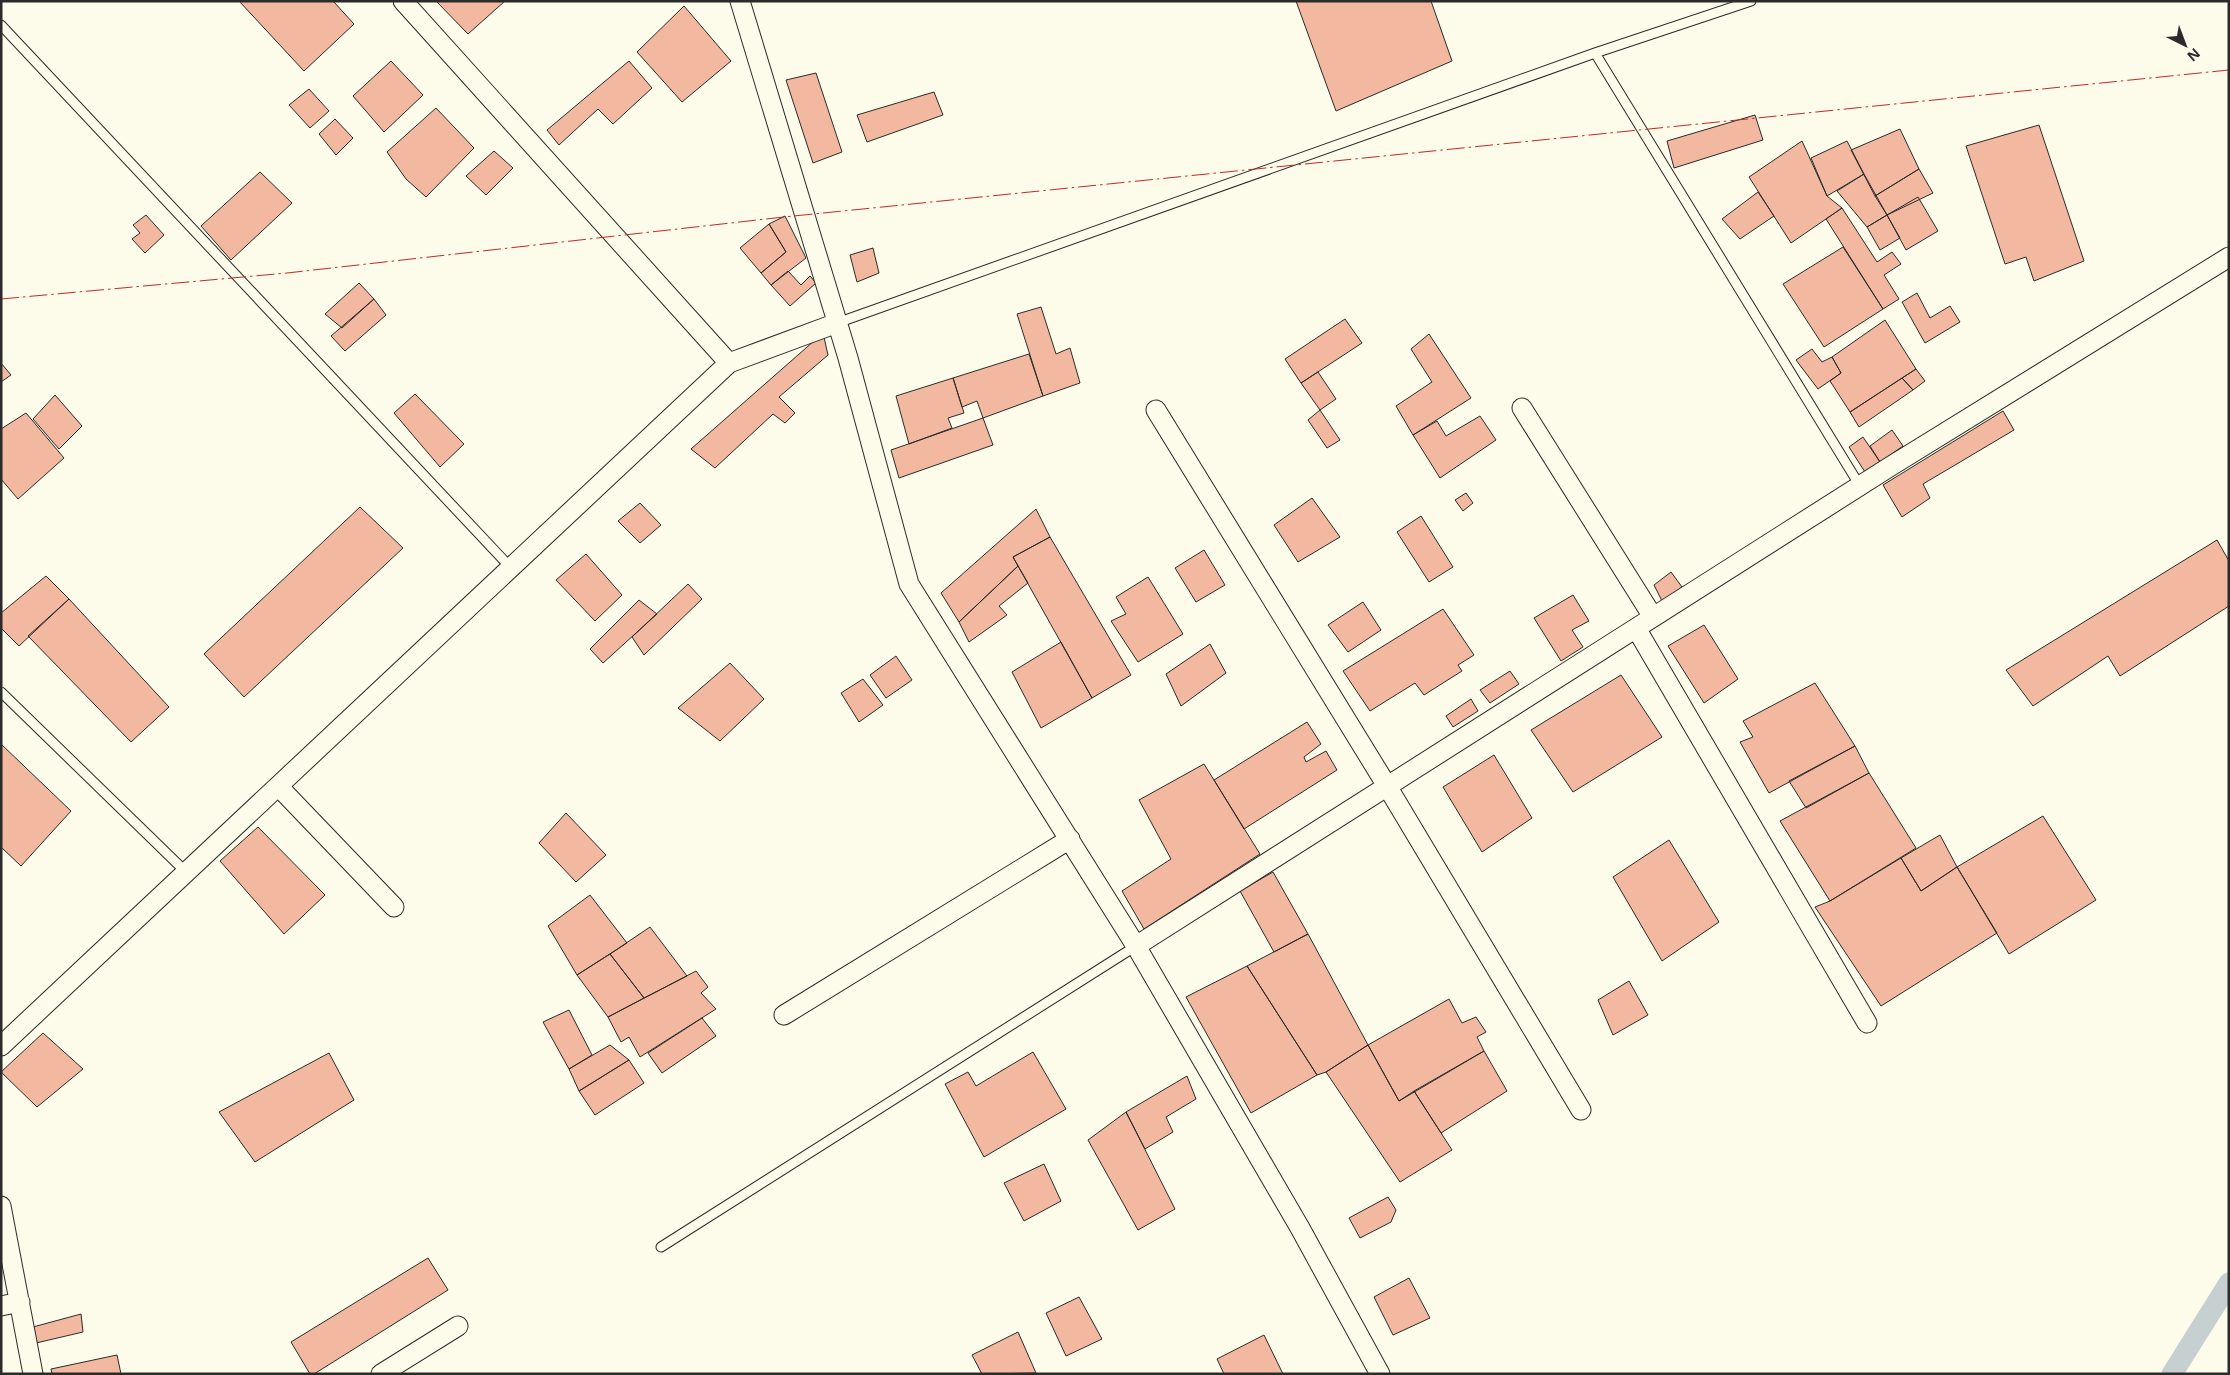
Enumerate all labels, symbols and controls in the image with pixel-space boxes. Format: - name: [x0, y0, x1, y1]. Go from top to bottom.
- north arrow: [2160, 20, 2210, 70]
- text: N: [2183, 44, 2205, 66]

